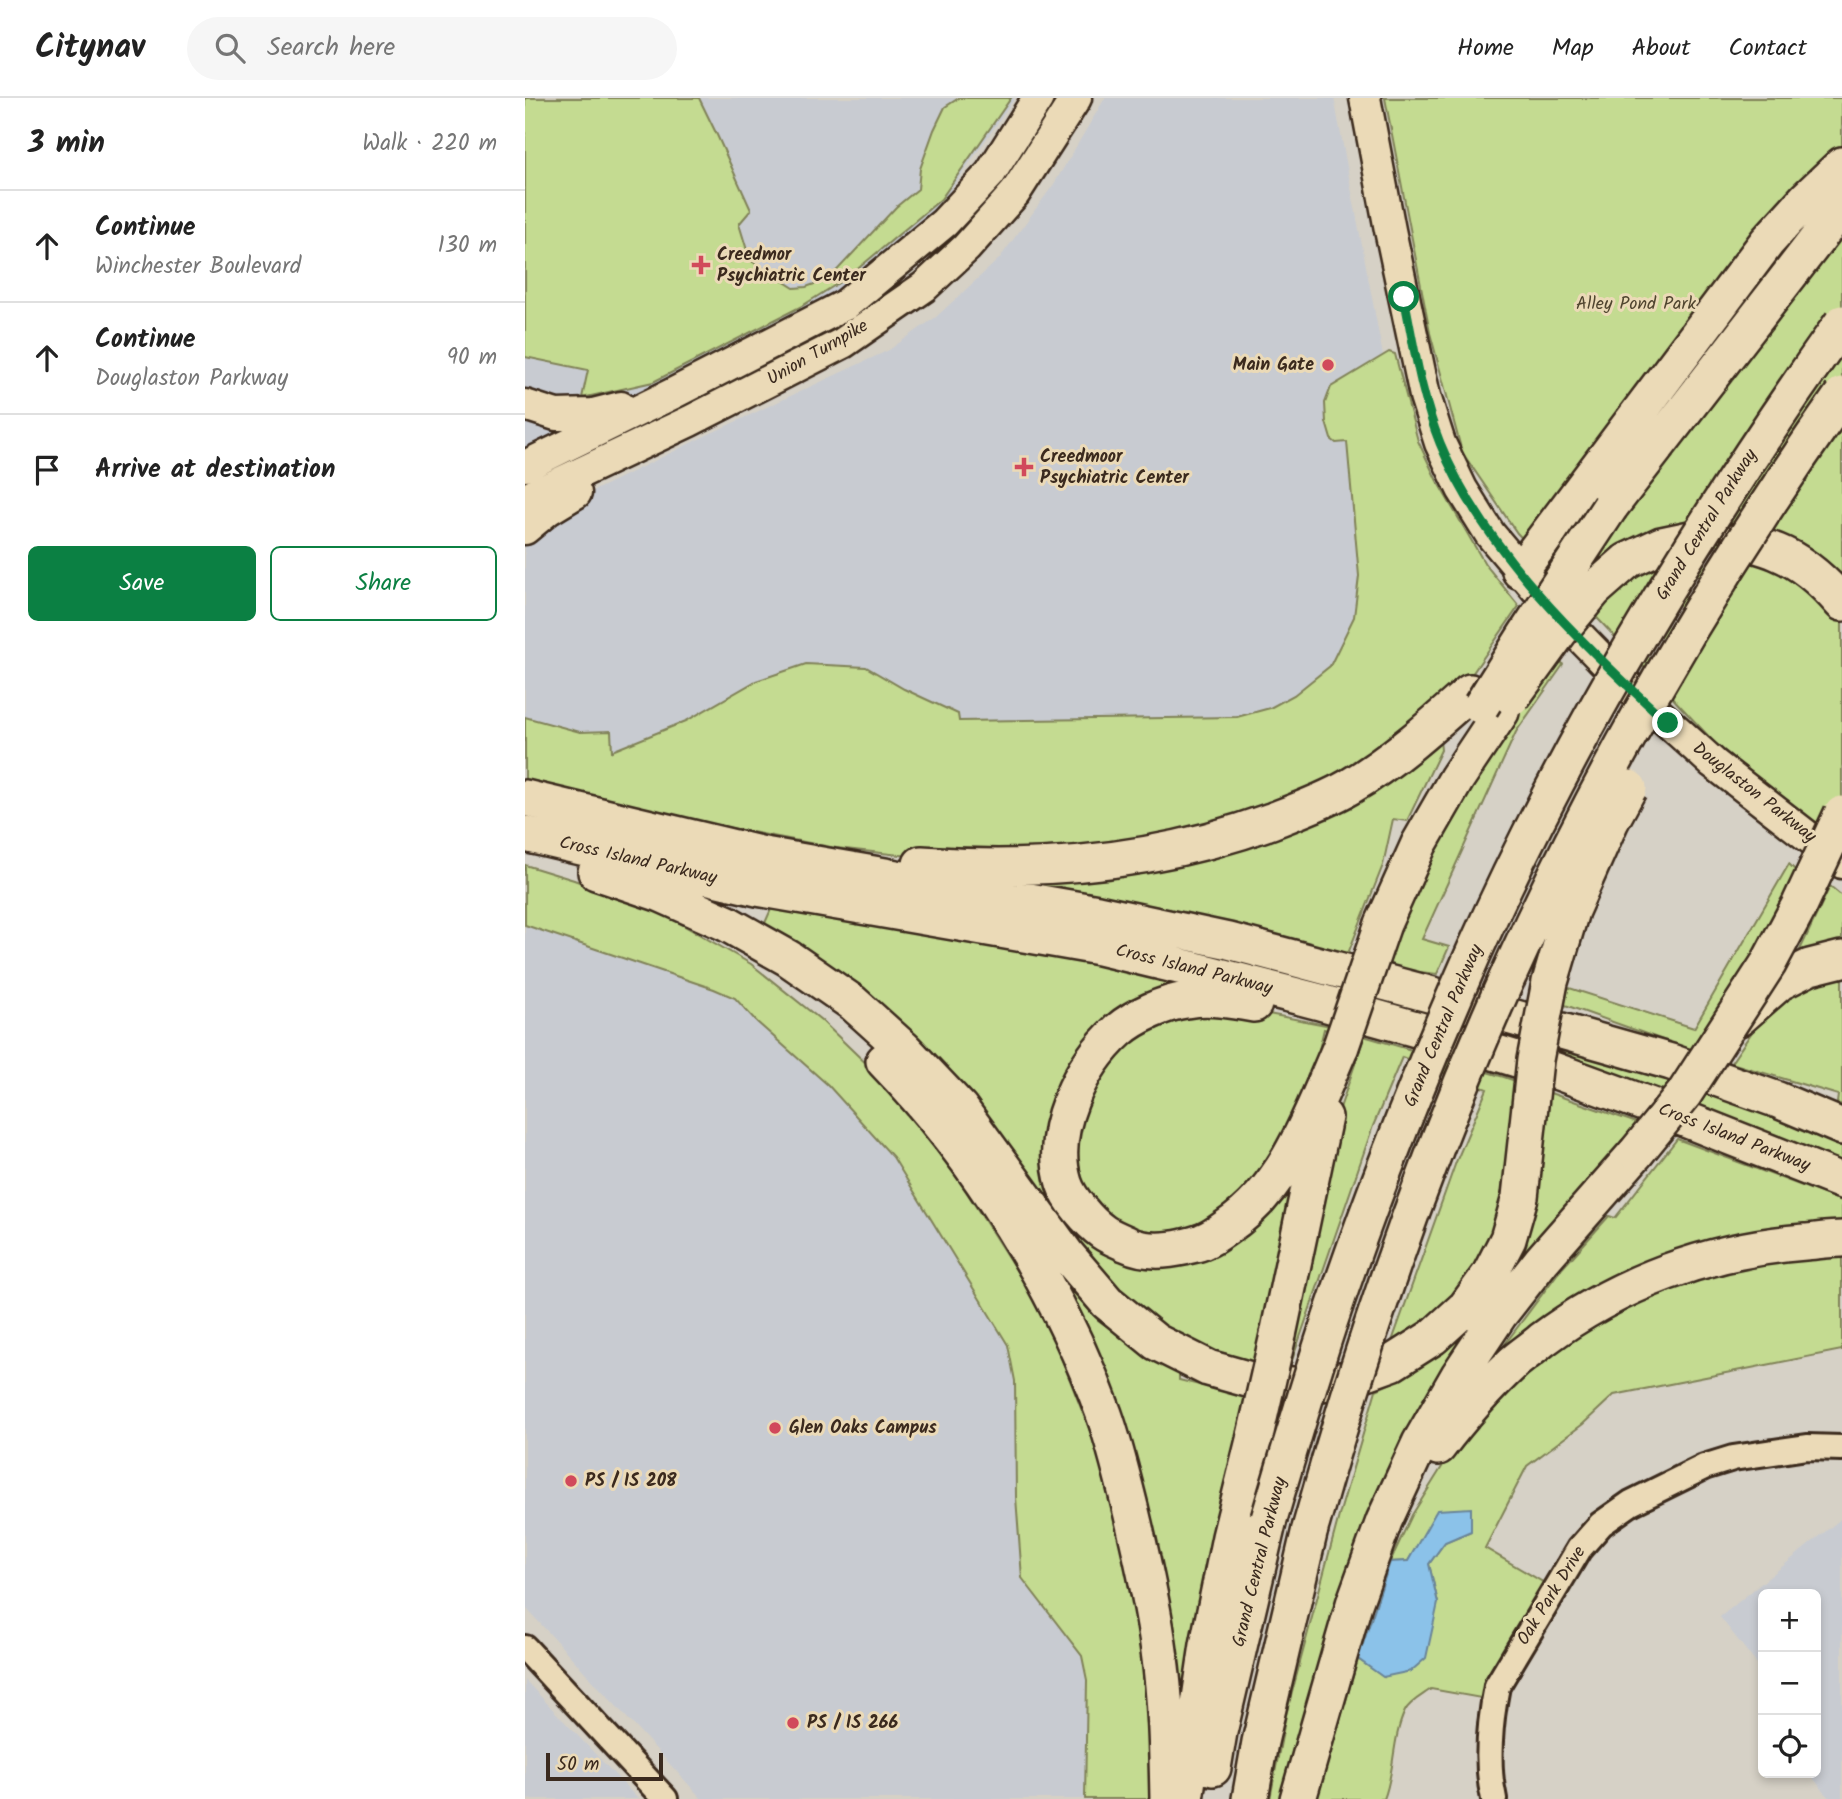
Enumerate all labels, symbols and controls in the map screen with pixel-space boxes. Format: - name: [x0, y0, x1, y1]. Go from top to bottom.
- search box: [187, 17, 677, 80]
- text: Citynav: [35, 22, 145, 75]
- text: Search here: [267, 27, 395, 69]
- icon: search: [211, 29, 249, 67]
- text: Home: [1457, 29, 1514, 68]
- text: Map: [1552, 29, 1594, 68]
- text: About: [1632, 29, 1690, 68]
- text: Contact: [1728, 29, 1807, 68]
- text: 3 min: [28, 120, 105, 168]
- text: Walk · 220 m: [362, 126, 497, 162]
- text: Continue: [95, 207, 196, 249]
- icon: ahead: [28, 227, 66, 265]
- text: 130 m: [438, 228, 497, 264]
- place label: Creedmor Psychiatric Center: [717, 241, 867, 291]
- text: Winchester Boulevard: [95, 249, 301, 285]
- marker: Creedmor Psychiatric Center: [691, 255, 711, 275]
- route start: [1388, 281, 1419, 312]
- park label: Alley Pond Park: [1576, 290, 1696, 319]
- street label: Union Turnpike: [762, 312, 874, 394]
- text: Continue: [95, 319, 196, 361]
- icon: ahead: [28, 339, 66, 377]
- text: 90 m: [447, 340, 497, 376]
- place label: Main Gate: [1233, 351, 1314, 380]
- marker: Main Gate: [1320, 357, 1336, 373]
- text: Douglaston Parkway: [95, 361, 288, 397]
- place label: Creedmoor Psychiatric Center: [1040, 443, 1190, 493]
- street label: Grand Central Parkway: [1649, 443, 1766, 607]
- text: Arrive at destination: [95, 449, 335, 491]
- icon: arrive: [28, 451, 66, 489]
- marker: Creedmoor Psychiatric Center: [1014, 457, 1034, 477]
- button: Save: [28, 546, 256, 621]
- button: Share: [270, 546, 497, 621]
- route end: [1652, 707, 1683, 738]
- street label: Douglaston Parkway: [1686, 735, 1823, 851]
- street label: Cross Island Parkway: [556, 829, 720, 893]
- street label: Cross Island Parkway: [1112, 936, 1276, 1004]
- street label: Grand Central Parkway: [1397, 940, 1492, 1112]
- street label: Cross Island Parkway: [1654, 1096, 1815, 1181]
- place label: Glen Oaks Campus: [789, 1414, 937, 1443]
- marker: Glen Oaks Campus: [767, 1420, 783, 1436]
- place label: PS / IS 208: [585, 1467, 677, 1496]
- marker: PS / IS 208: [563, 1473, 579, 1489]
- street label: Grand Central Parkway: [1225, 1473, 1295, 1650]
- street label: Oak Park Drive: [1510, 1541, 1594, 1651]
- map controls: [1758, 1589, 1821, 1778]
- button: +: [1758, 1589, 1821, 1652]
- button: −: [1758, 1652, 1821, 1715]
- place label: PS / IS 266: [807, 1709, 898, 1738]
- marker: PS / IS 266: [785, 1715, 801, 1731]
- button: locate: [1758, 1715, 1821, 1778]
- scale bar: [546, 1750, 663, 1782]
- text: 50 m: [557, 1750, 599, 1780]

